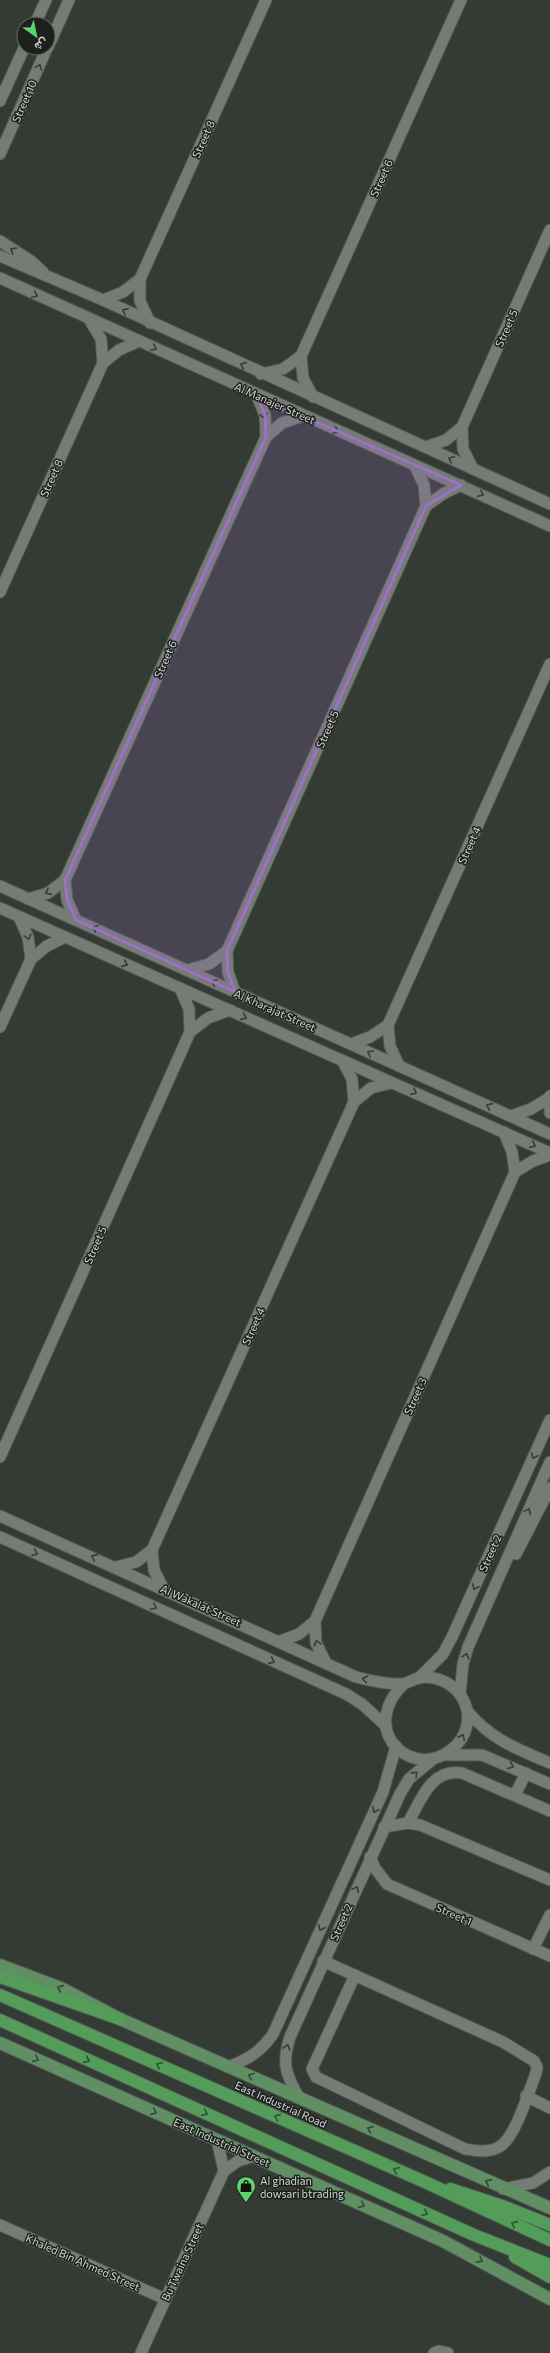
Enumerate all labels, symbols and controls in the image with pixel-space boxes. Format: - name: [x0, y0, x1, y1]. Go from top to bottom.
- north arrow: [16, 16, 56, 56]
- text: ش: [32, 35, 51, 54]
- one-way arrow: [34, 64, 42, 71]
- street label: Street 10: [9, 78, 39, 124]
- street label: Street 8: [189, 118, 217, 160]
- street label: Street 6: [367, 157, 395, 199]
- one-way arrow: [10, 247, 17, 254]
- one-way arrow: [31, 290, 39, 298]
- street label: Street 5: [492, 307, 520, 349]
- one-way arrow: [121, 308, 129, 316]
- one-way arrow: [150, 343, 157, 351]
- one-way arrow: [239, 362, 247, 370]
- street label: Al Manajer Street: [233, 379, 318, 427]
- one-way arrow: [259, 412, 268, 419]
- one-way arrow: [332, 426, 339, 434]
- one-way arrow: [447, 456, 455, 464]
- street label: Street 8: [37, 457, 65, 499]
- one-way arrow: [476, 489, 484, 497]
- street label: Street 6: [151, 638, 179, 680]
- street label: Street 5: [313, 708, 341, 750]
- street label: Street 4: [455, 824, 483, 866]
- one-way arrow: [44, 887, 52, 895]
- one-way arrow: [92, 925, 99, 933]
- one-way arrow: [23, 934, 31, 940]
- one-way arrow: [121, 959, 129, 967]
- one-way arrow: [210, 979, 218, 987]
- street label: Al Kharajat Street: [232, 986, 318, 1034]
- one-way arrow: [240, 1012, 247, 1020]
- one-way arrow: [367, 1050, 375, 1058]
- one-way arrow: [410, 1087, 417, 1095]
- one-way arrow: [486, 1103, 493, 1111]
- one-way arrow: [528, 1140, 536, 1148]
- street label: Street 5: [81, 1224, 109, 1266]
- street label: Street 4: [239, 1305, 267, 1347]
- street label: Street 3: [401, 1375, 429, 1417]
- one-way arrow: [531, 1452, 539, 1459]
- one-way arrow: [523, 1507, 531, 1515]
- street label: Street 2: [476, 1532, 504, 1574]
- one-way arrow: [31, 1548, 39, 1556]
- one-way arrow: [90, 1554, 97, 1562]
- street label: Al Wakalat Street: [159, 1581, 244, 1629]
- one-way arrow: [472, 1583, 480, 1591]
- one-way arrow: [149, 1602, 157, 1610]
- one-way arrow: [313, 1639, 322, 1646]
- one-way arrow: [461, 1652, 470, 1659]
- one-way arrow: [268, 1656, 275, 1664]
- one-way arrow: [362, 1676, 369, 1684]
- one-way arrow: [458, 1734, 465, 1741]
- one-way arrow: [508, 1762, 515, 1770]
- one-way arrow: [410, 1772, 417, 1779]
- one-way arrow: [372, 1805, 380, 1813]
- one-way arrow: [351, 1886, 359, 1893]
- street label: Street 1: [434, 1900, 474, 1928]
- street label: Street 2: [327, 1901, 355, 1943]
- one-way arrow: [318, 1924, 326, 1931]
- one-way arrow: [57, 1985, 65, 1993]
- one-way arrow: [282, 2043, 291, 2050]
- one-way arrow: [31, 2054, 39, 2062]
- one-way arrow: [83, 2055, 90, 2063]
- one-way arrow: [155, 2062, 163, 2070]
- one-way arrow: [247, 2073, 254, 2081]
- street label: East Industrial Road: [233, 2078, 329, 2130]
- one-way arrow: [150, 2107, 158, 2115]
- one-way arrow: [201, 2108, 208, 2116]
- one-way arrow: [274, 2114, 282, 2122]
- street label: East Industrial Street: [172, 2115, 273, 2169]
- one-way arrow: [366, 2126, 374, 2134]
- one-way arrow: [393, 2167, 401, 2175]
- place label: Al ghadian dowsari btrading: [260, 2174, 344, 2200]
- shop icon: Al ghadian dowsari btrading: [235, 2175, 257, 2203]
- one-way arrow: [485, 2179, 493, 2187]
- one-way arrow: [358, 2200, 366, 2208]
- one-way arrow: [421, 2208, 429, 2216]
- street label: Bu Twaina Street: [158, 2221, 206, 2303]
- one-way arrow: [511, 2221, 519, 2229]
- street label: Khaled Bin Ahmed Street: [24, 2231, 143, 2293]
- one-way arrow: [476, 2256, 483, 2263]

